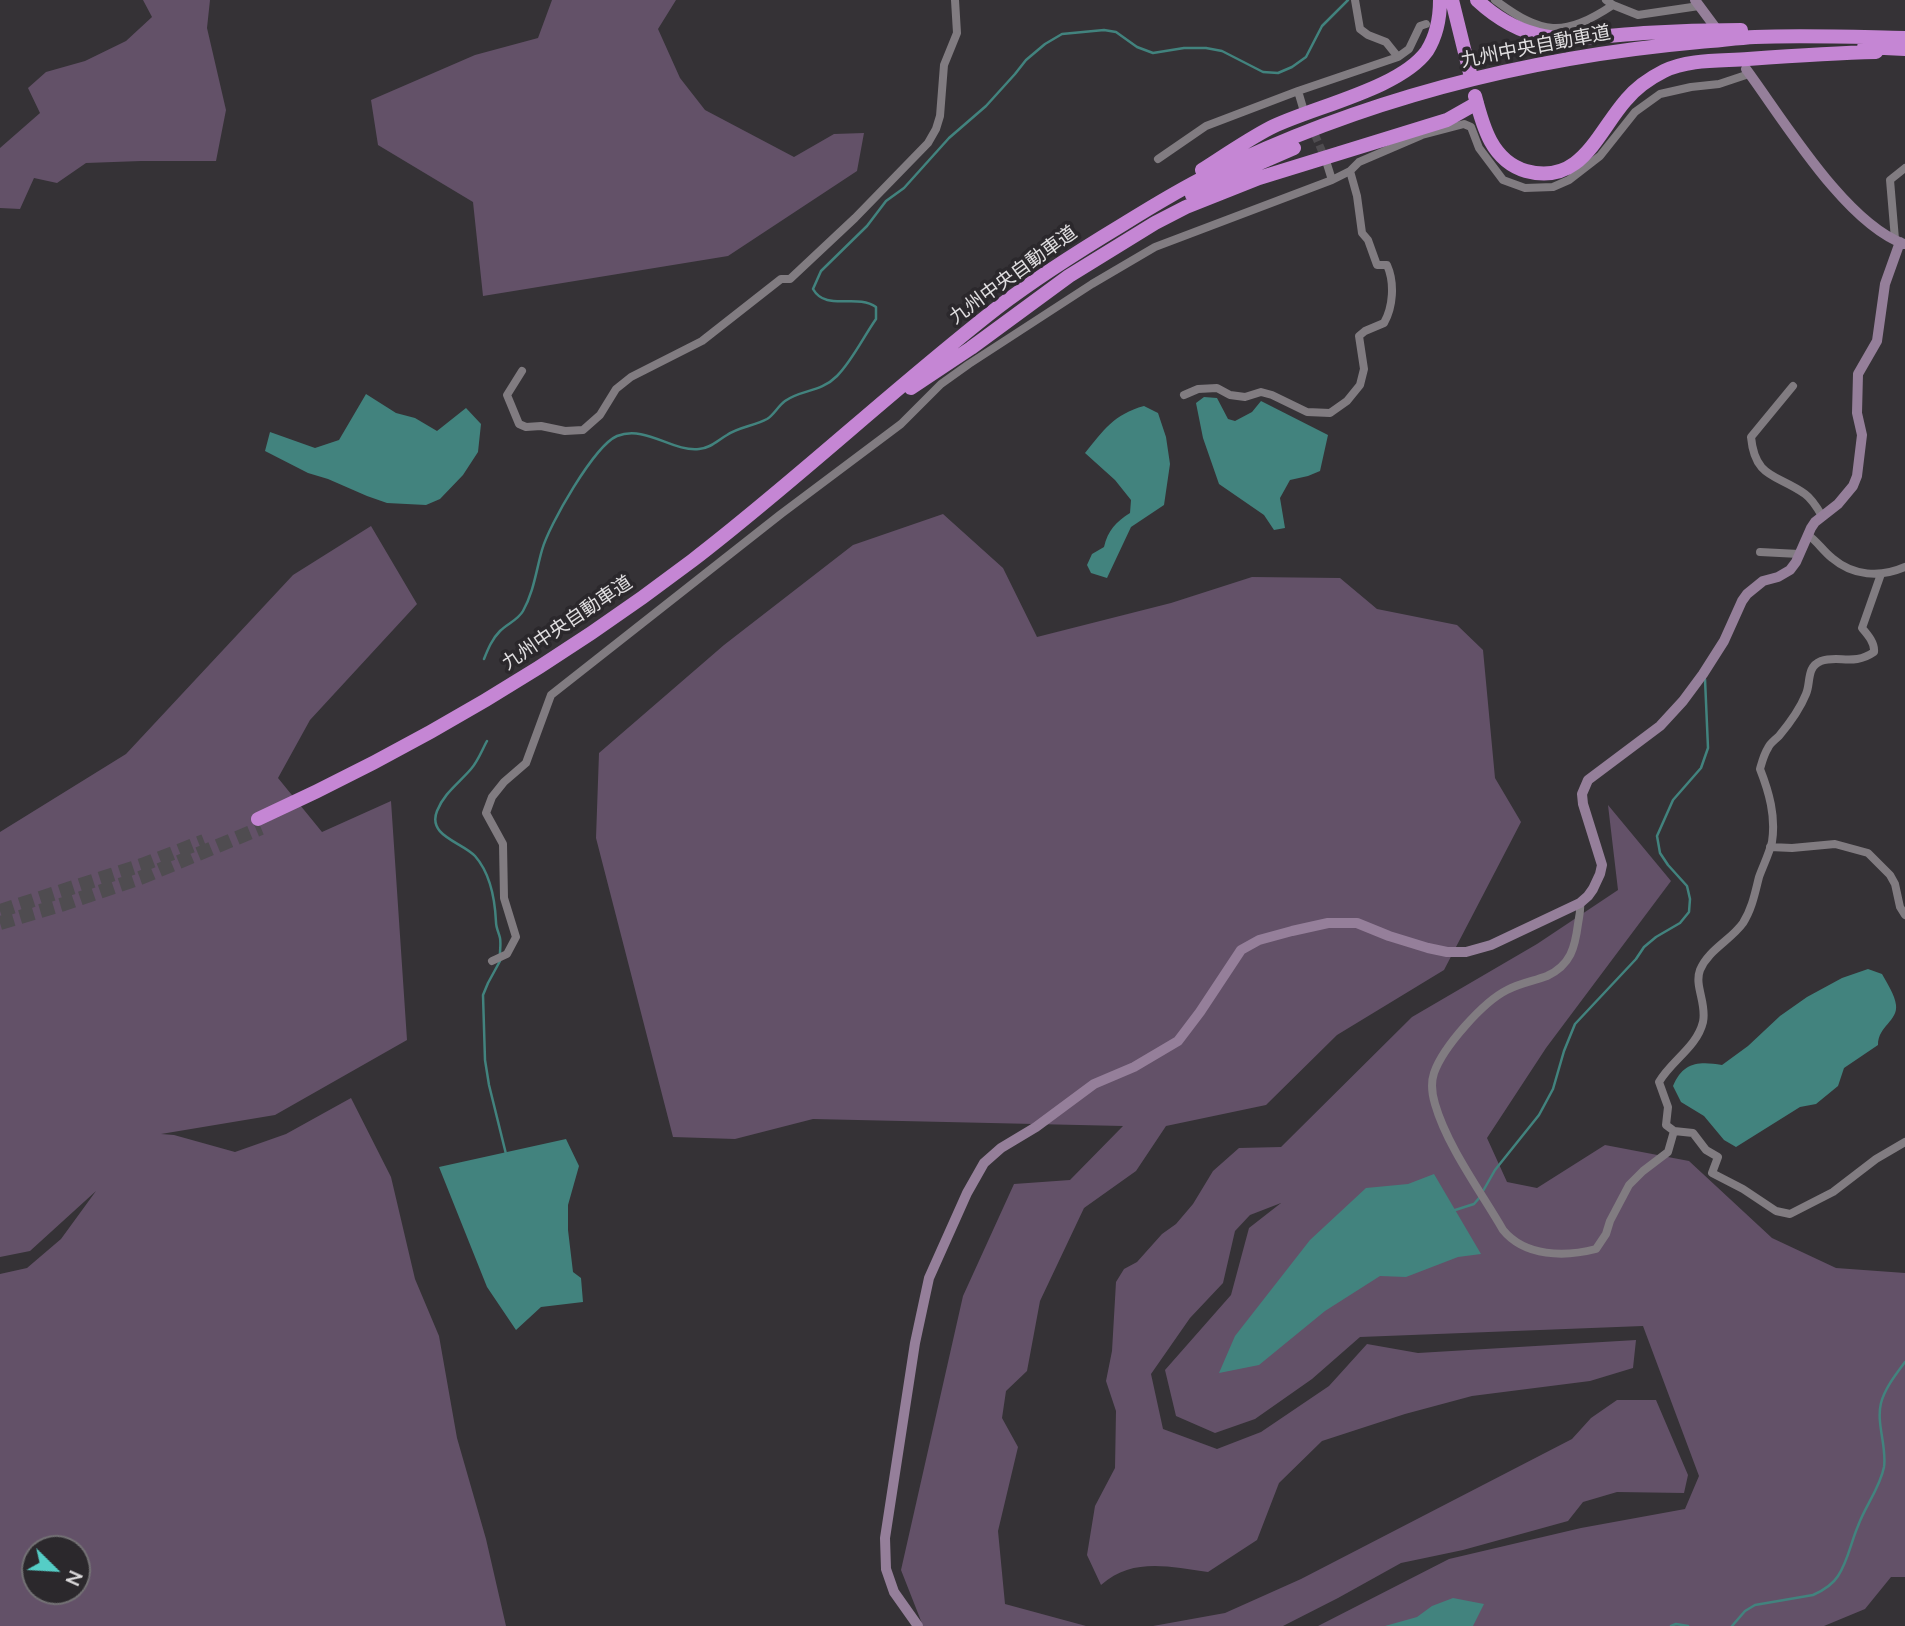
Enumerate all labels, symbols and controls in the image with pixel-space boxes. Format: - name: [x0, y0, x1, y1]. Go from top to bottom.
- street label: 九州中央自動車道: [1459, 22, 1613, 74]
- street label: 九州中央自動車道: [946, 222, 1082, 330]
- street label: 九州中央自動車道: [499, 572, 637, 676]
- north arrow: [21, 1535, 91, 1605]
- text: N: [59, 1566, 88, 1590]

